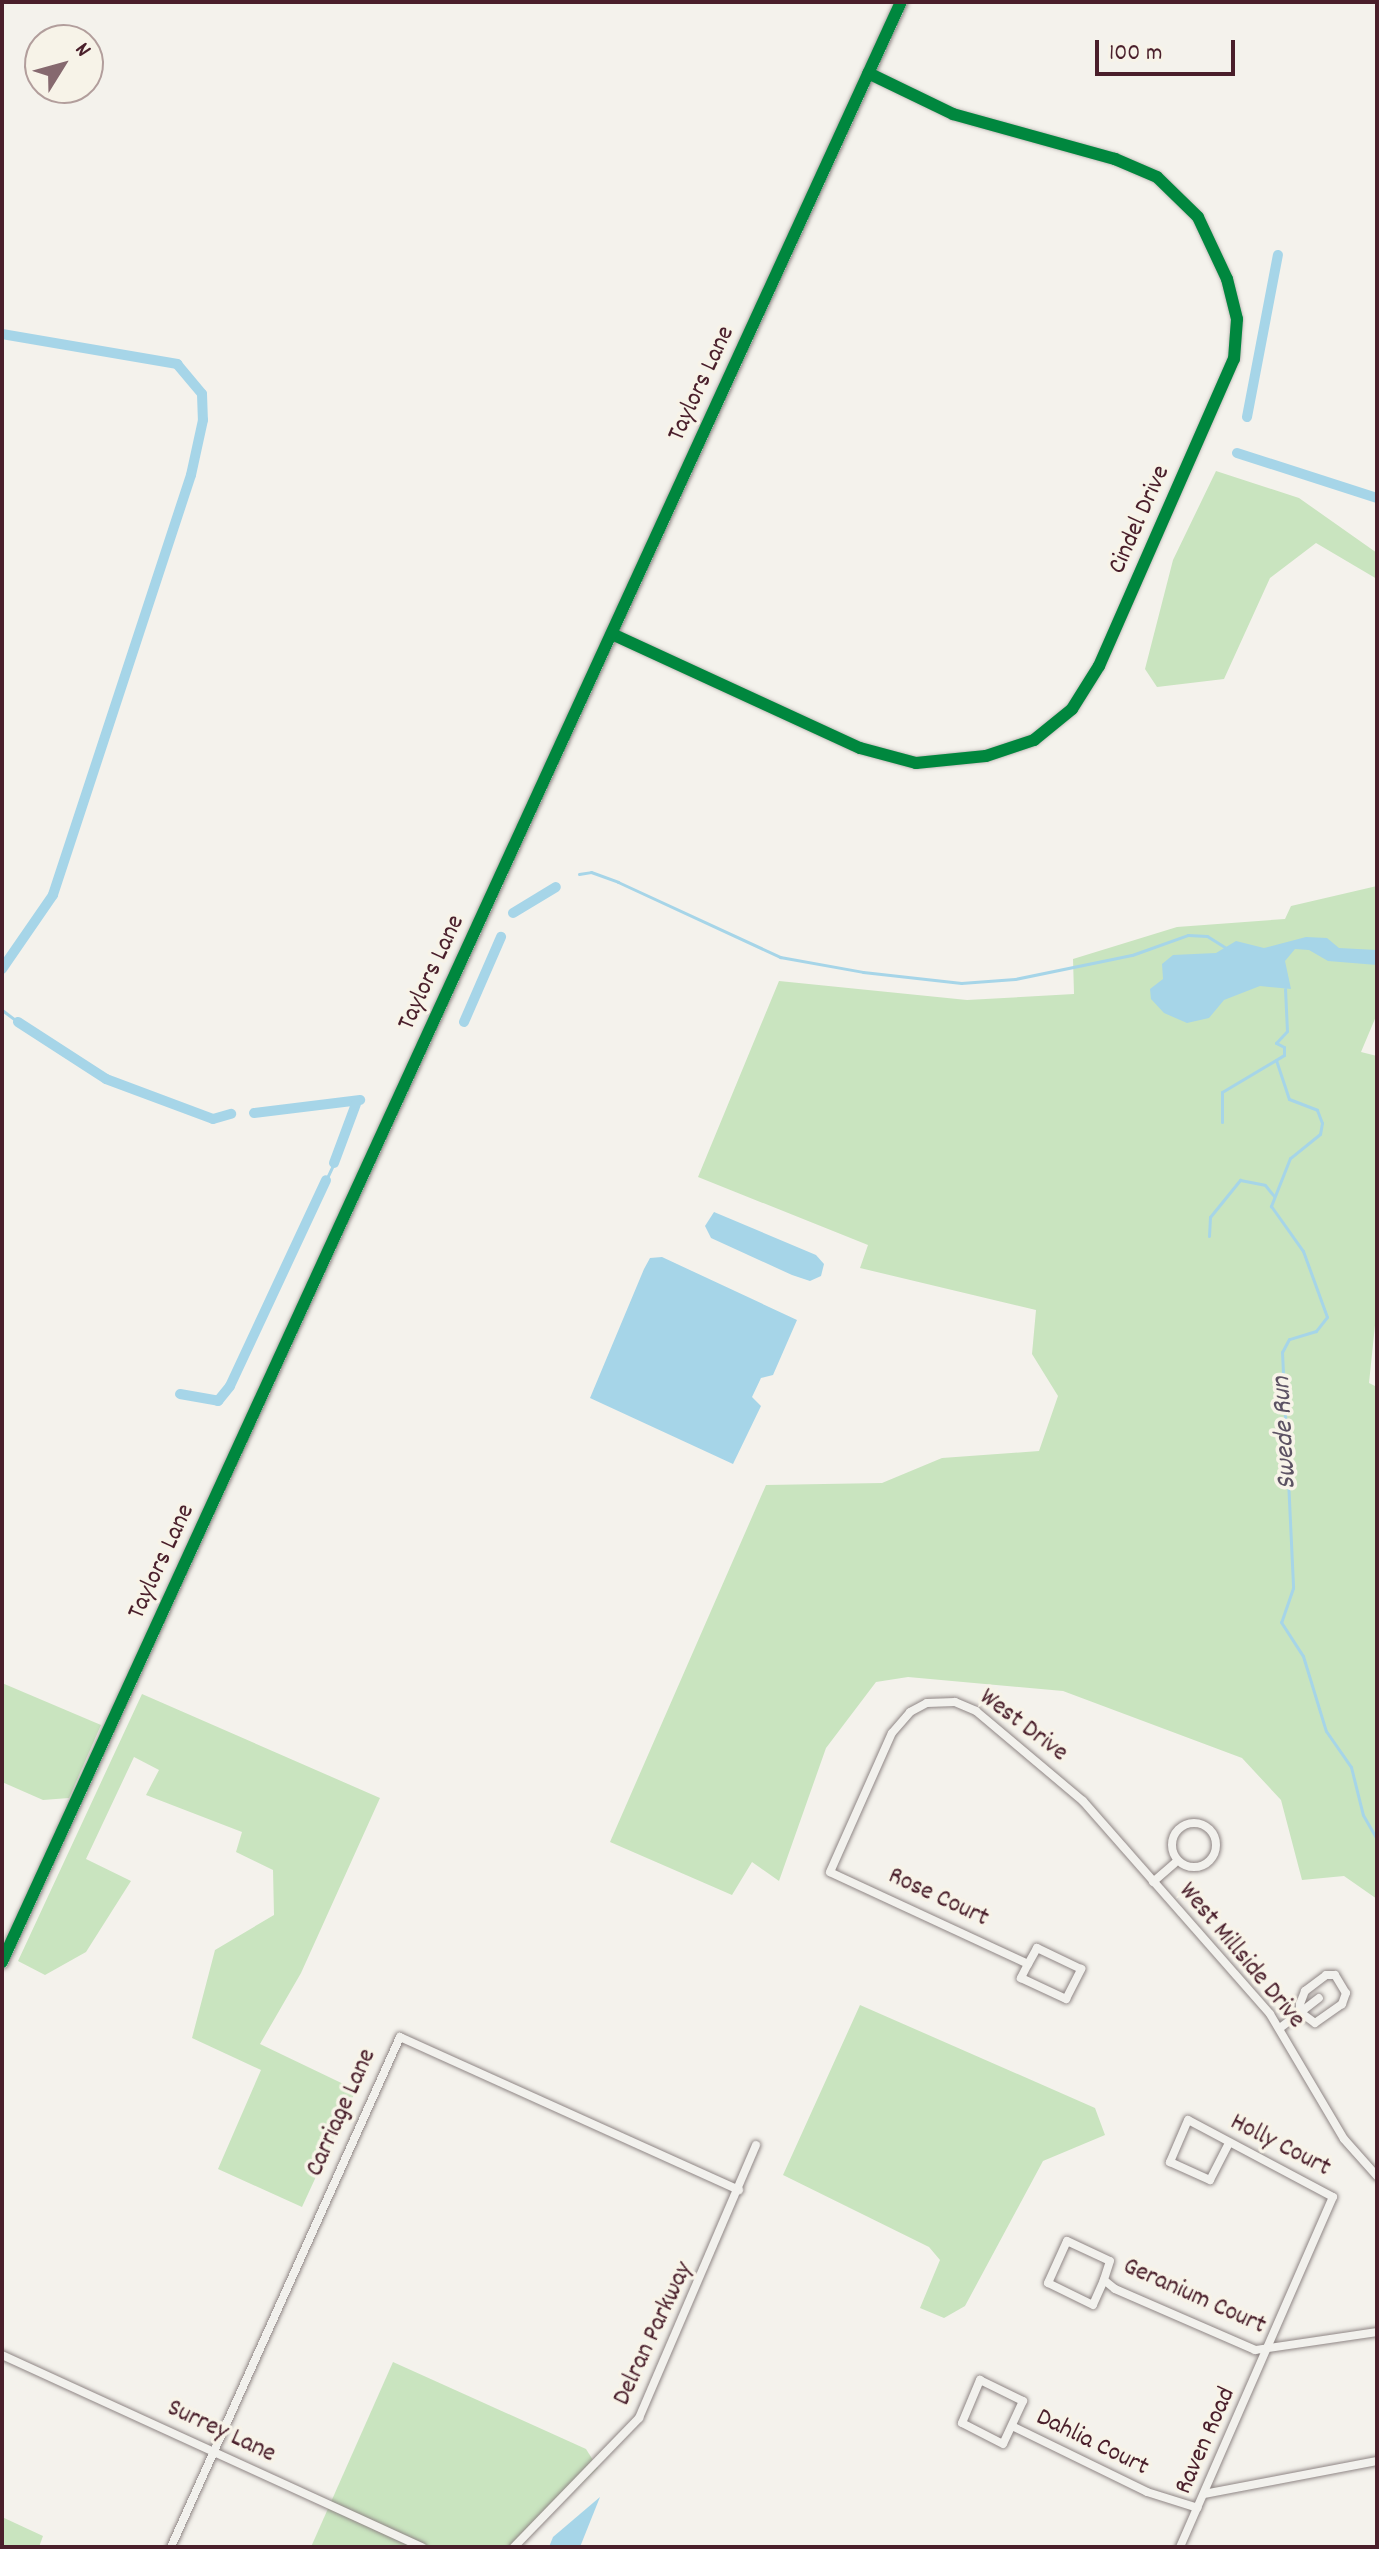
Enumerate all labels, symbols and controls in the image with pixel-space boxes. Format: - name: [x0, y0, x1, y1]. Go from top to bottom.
- north arrow: [24, 24, 104, 104]
- scale bar: [1099, 24, 1239, 74]
- text: N: [66, 37, 98, 64]
- text: 100 m: [1109, 37, 1162, 71]
- street label: Taylors Lane: [662, 321, 742, 447]
- street label: Cindel Drive: [1102, 461, 1178, 579]
- street label: Taylors Lane: [392, 910, 472, 1036]
- water label: Swede Run: [1266, 1376, 1306, 1490]
- street label: Taylors Lane: [122, 1499, 202, 1625]
- street label: West Drive: [972, 1683, 1074, 1769]
- street label: Rose Court: [883, 1861, 993, 1935]
- street label: West Millside Drive: [1171, 1877, 1311, 2035]
- street label: Carriage Lane: [300, 2044, 384, 2182]
- street label: Holly Court: [1225, 2107, 1335, 2185]
- street label: Geranium Court: [1118, 2252, 1270, 2342]
- street label: Delran Parkway: [607, 2257, 701, 2411]
- street label: Raven Road: [1169, 2383, 1243, 2499]
- street label: Surrey Lane: [162, 2393, 280, 2471]
- street label: Dahlia Court: [1031, 2402, 1153, 2484]

